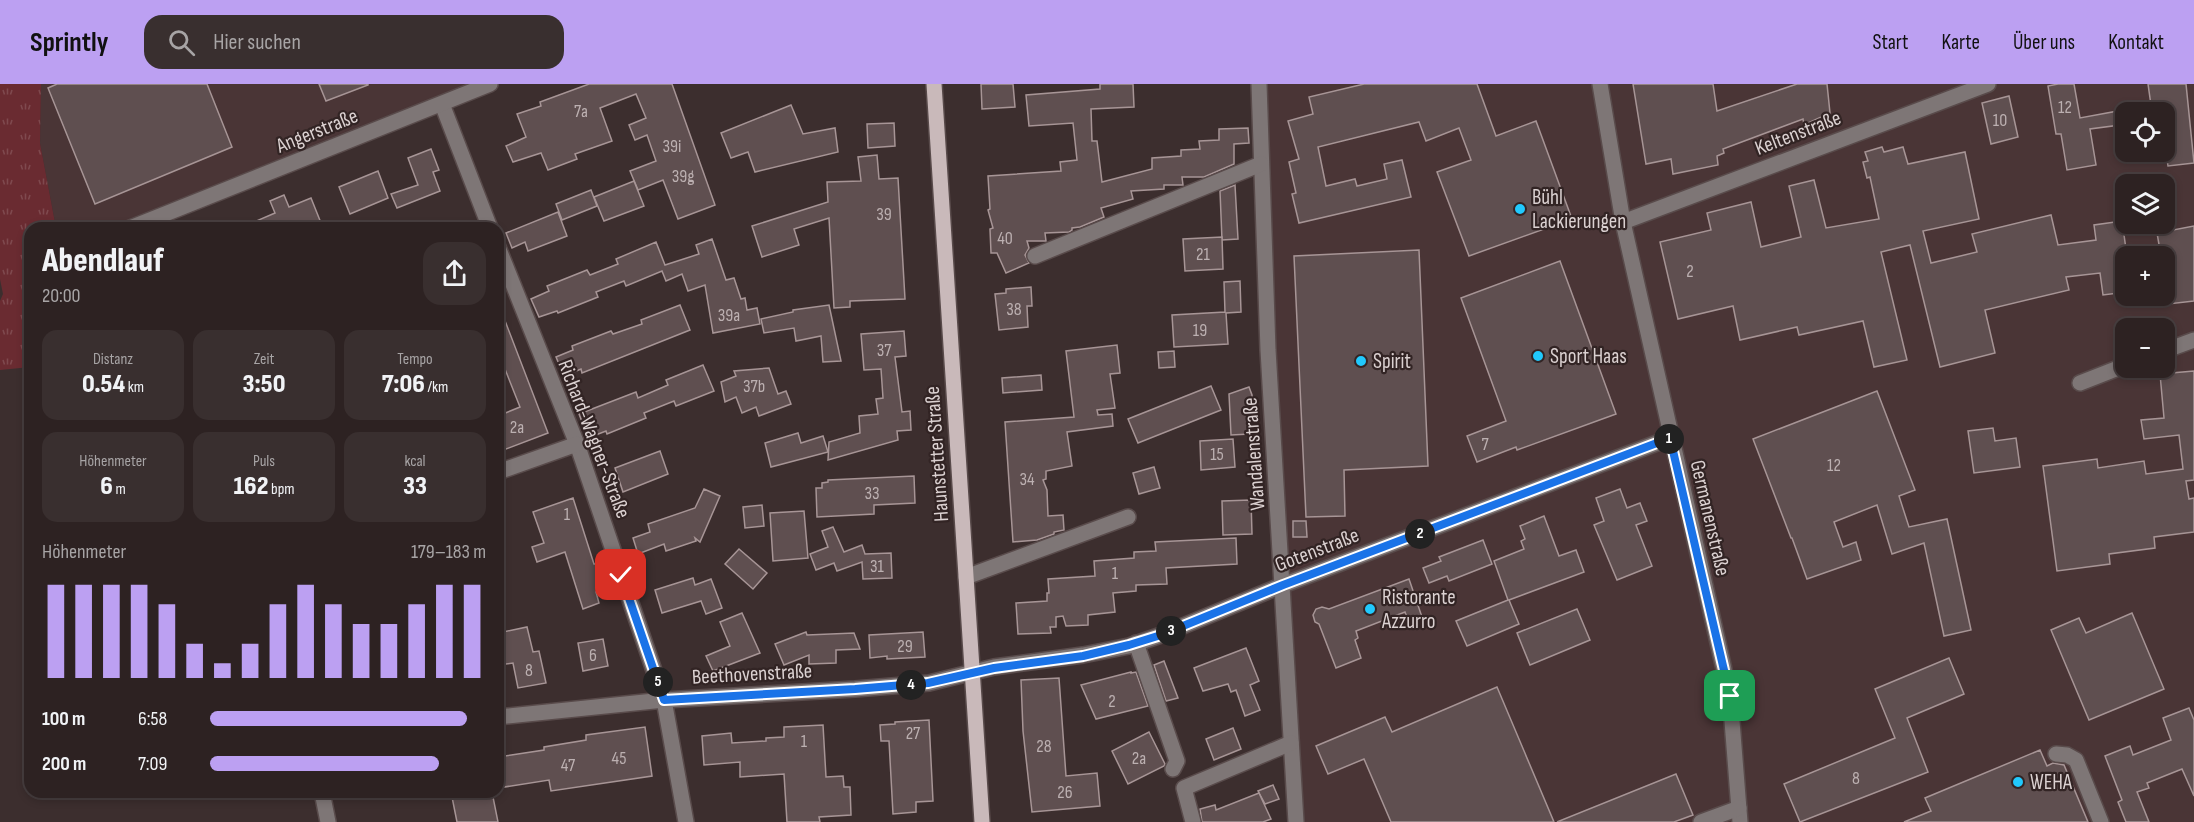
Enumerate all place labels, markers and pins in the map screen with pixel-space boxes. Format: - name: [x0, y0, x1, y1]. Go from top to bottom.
- place label: Bühl Lackierungen: [1532, 185, 1626, 234]
- marker: Bühl Lackierungen: [1513, 202, 1527, 216]
- place label: Sport Haas: [1550, 344, 1627, 369]
- place label: Spirit: [1373, 349, 1411, 374]
- marker: Sport Haas: [1531, 349, 1545, 363]
- marker: Spirit: [1354, 354, 1368, 368]
- pin: 1: [1654, 424, 1684, 454]
- pin: 2: [1405, 519, 1435, 549]
- pin: [595, 549, 646, 600]
- place label: Ristorante Azzurro: [1381, 585, 1456, 634]
- marker: Ristorante Azzurro: [1363, 602, 1377, 616]
- pin: 3: [1156, 616, 1186, 646]
- pin: 5: [643, 667, 673, 697]
- pin: 4: [896, 670, 926, 700]
- pin: [1704, 670, 1755, 721]
- place label: WEHA: [2030, 770, 2073, 795]
- marker: WEHA: [2011, 775, 2025, 789]

